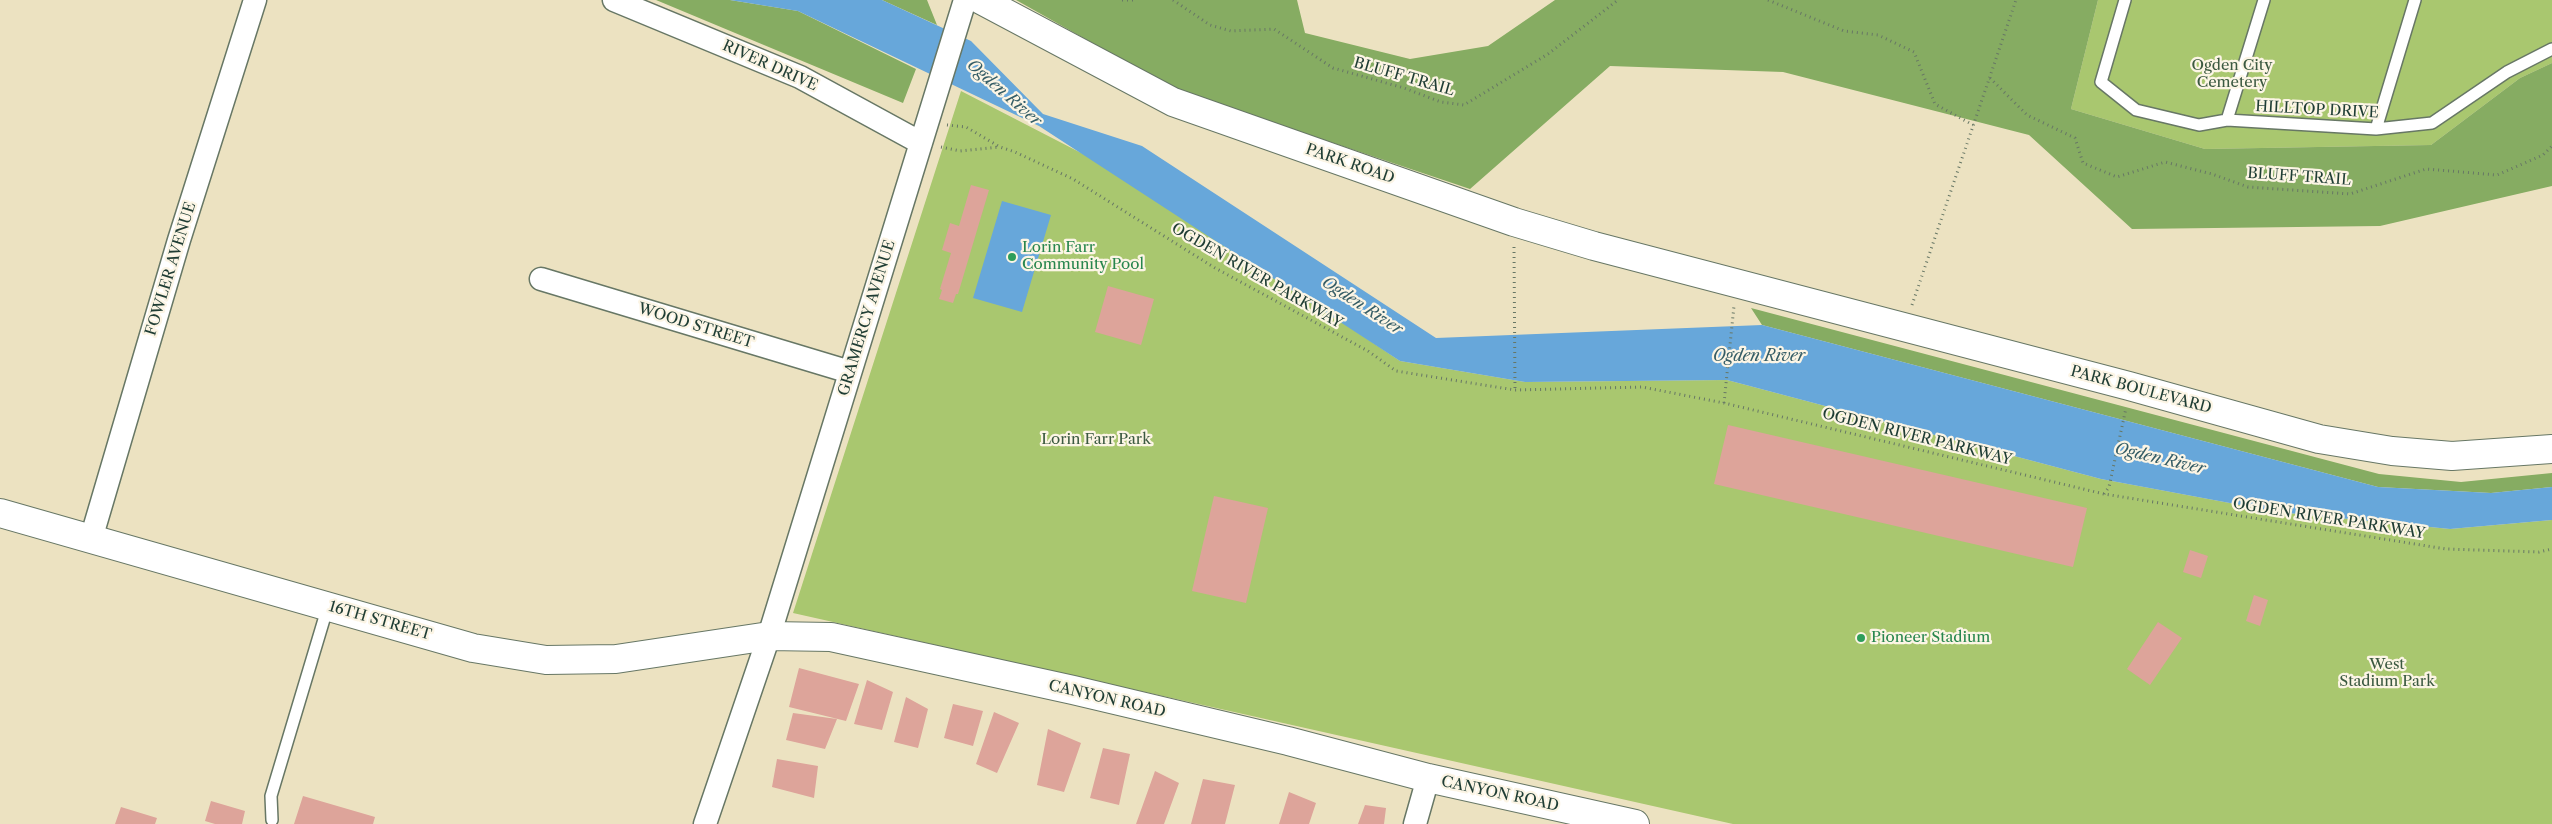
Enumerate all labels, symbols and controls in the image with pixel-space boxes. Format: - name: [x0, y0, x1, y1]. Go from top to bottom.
- street label: RIVER DRIVE: [720, 37, 820, 95]
- street label: BLUFF TRAIL: [1352, 54, 1456, 100]
- water label: Ogden River: [963, 55, 1045, 131]
- park label: Ogden City Cemetery: [2192, 57, 2272, 92]
- street label: HILLTOP DRIVE: [2255, 98, 2379, 122]
- street label: PARK ROAD: [1303, 140, 1397, 188]
- street label: BLUFF TRAIL: [2247, 164, 2351, 190]
- street label: FOWLER AVENUE: [142, 200, 200, 338]
- street label: OGDEN RIVER PARKWAY: [1168, 220, 1346, 332]
- street label: GRAMERCY AVENUE: [835, 238, 899, 398]
- place label: Lorin Farr Community Pool: [1022, 239, 1144, 274]
- marker: Lorin Farr Community Pool: [1006, 251, 1018, 263]
- water label: Ogden River: [1318, 273, 1406, 339]
- street label: WOOD STREET: [636, 300, 756, 352]
- water label: Ogden River: [1713, 346, 1805, 366]
- street label: PARK BOULEVARD: [2068, 362, 2214, 418]
- street label: OGDEN RIVER PARKWAY: [1820, 405, 2014, 469]
- park label: Lorin Farr Park: [1041, 431, 1151, 449]
- water label: Ogden River: [2113, 439, 2207, 479]
- street label: OGDEN RIVER PARKWAY: [2231, 495, 2427, 543]
- street label: 16TH STREET: [327, 598, 433, 644]
- place label: Pioneer Stadium: [1871, 629, 1990, 647]
- marker: Pioneer Stadium: [1855, 632, 1867, 644]
- park label: West Stadium Park: [2339, 656, 2435, 691]
- street label: CANYON ROAD: [1047, 677, 1167, 721]
- street label: CANYON ROAD: [1440, 773, 1560, 815]

